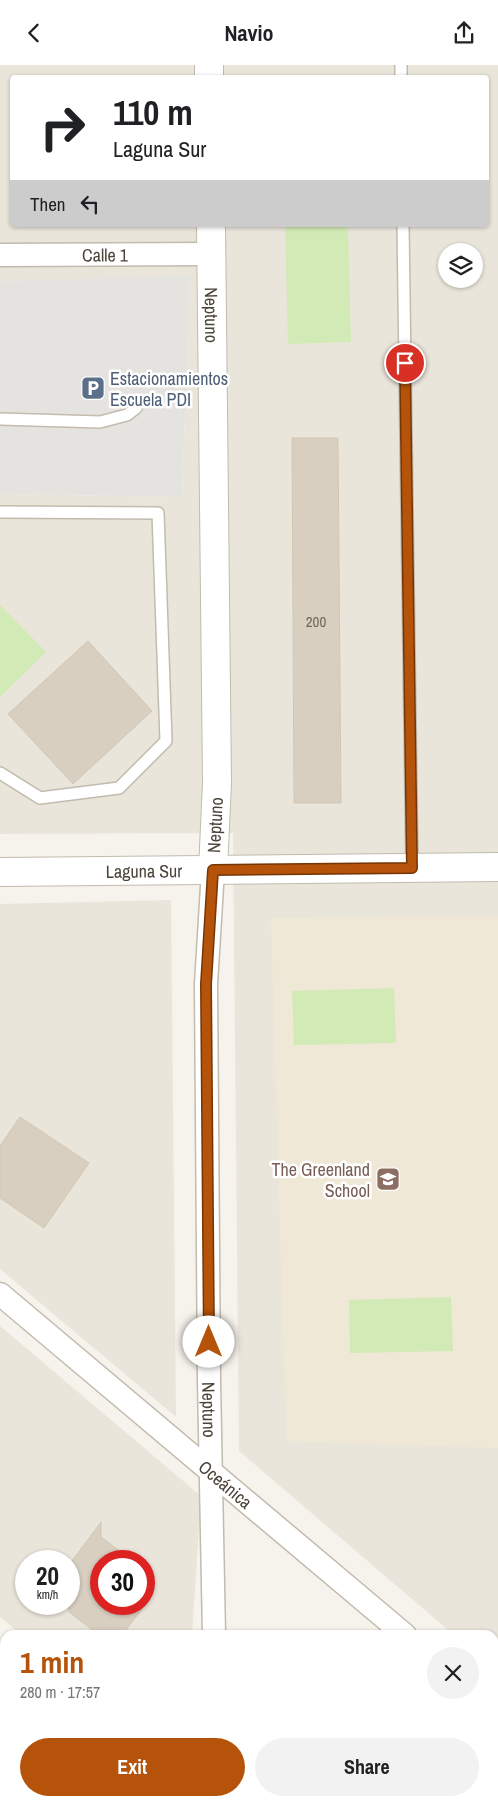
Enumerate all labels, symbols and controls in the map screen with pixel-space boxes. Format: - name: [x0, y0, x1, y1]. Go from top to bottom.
- text: Navio: [224, 18, 274, 48]
- icon: back: [20, 19, 48, 47]
- icon: share: [450, 19, 478, 47]
- text: 110 m: [113, 89, 193, 136]
- icon: right: [30, 95, 95, 160]
- text: Laguna Sur: [113, 134, 206, 164]
- icon: left: [76, 190, 104, 218]
- text: Then: [30, 191, 66, 217]
- street label: Calle 1: [82, 242, 129, 267]
- map controls: [438, 243, 483, 288]
- button: layers: [438, 243, 483, 288]
- street label: Neptuno: [199, 287, 225, 343]
- pin: [384, 342, 426, 384]
- icon: arrive: [391, 349, 419, 377]
- place label: Estacionamientos Escuela PDI: [110, 366, 228, 412]
- parking icon: Estacionamientos Escuela PDI: [80, 375, 106, 401]
- house number: 200: [306, 611, 326, 632]
- street label: Neptuno: [201, 796, 229, 854]
- street label: Laguna Sur: [106, 858, 182, 883]
- place label: The Greenland School: [272, 1157, 370, 1203]
- school or university icon: The Greenland School: [375, 1166, 401, 1192]
- position arrow: [182, 1315, 234, 1367]
- street label: Neptuno: [196, 1382, 223, 1438]
- street label: Oceánica: [193, 1454, 258, 1514]
- speed limit sign: 30: [90, 1550, 155, 1615]
- text: 20: [36, 1559, 59, 1593]
- text: km/h: [37, 1587, 58, 1603]
- text: 1 min: [20, 1642, 84, 1682]
- button: close: [427, 1647, 479, 1699]
- text: 280 m · 17:57: [20, 1681, 100, 1703]
- button: Exit: [20, 1738, 245, 1796]
- button: Share: [255, 1738, 479, 1796]

